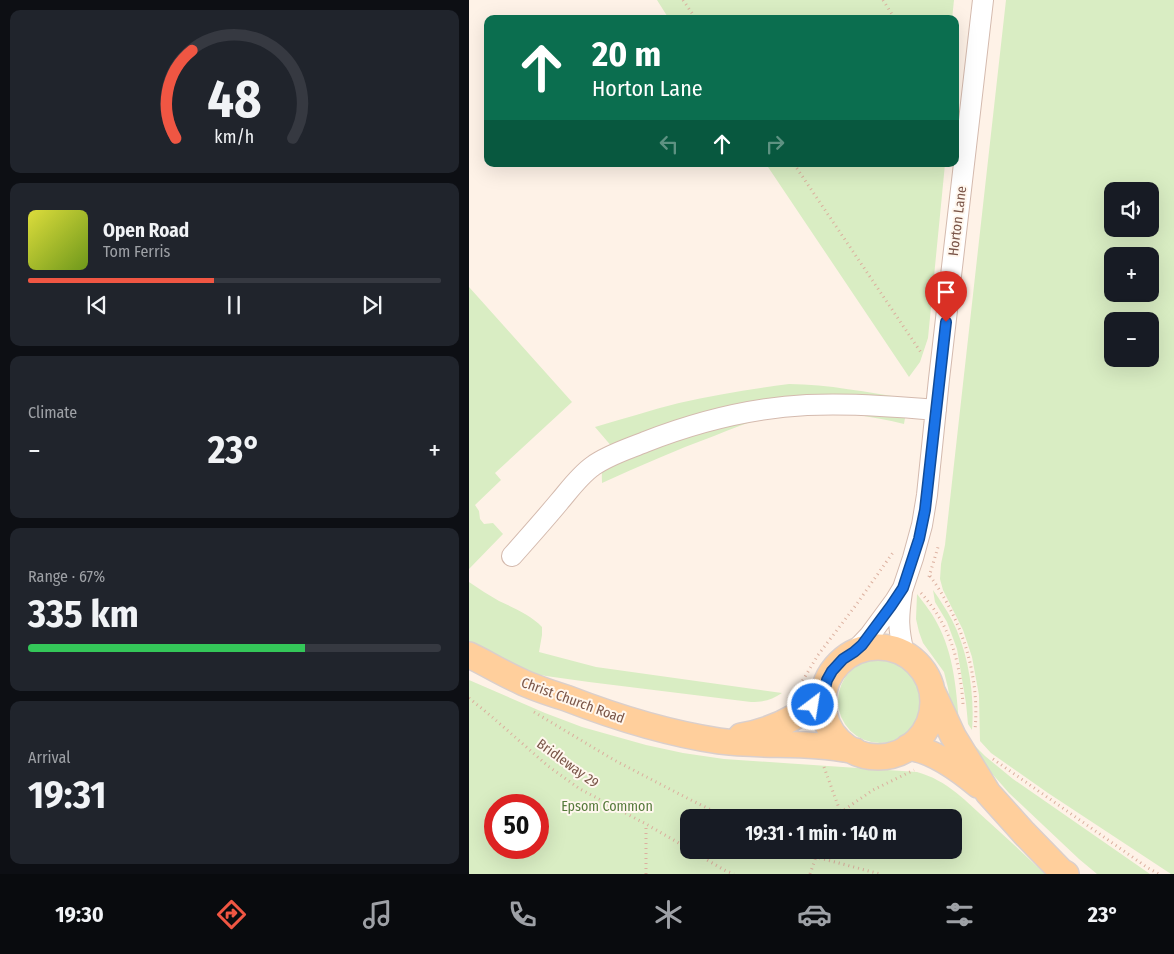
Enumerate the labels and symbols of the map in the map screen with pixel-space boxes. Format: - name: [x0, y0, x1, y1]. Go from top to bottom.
- street label: Horton Lane: [945, 185, 970, 257]
- pin: [925, 271, 967, 322]
- street label: Christ Church Road: [519, 674, 627, 727]
- position arrow: [786, 678, 838, 730]
- street label: Bridleway 29: [534, 735, 602, 792]
- speed limit sign: 50: [484, 794, 549, 859]
- park label: Epsom Common: [561, 798, 653, 815]

